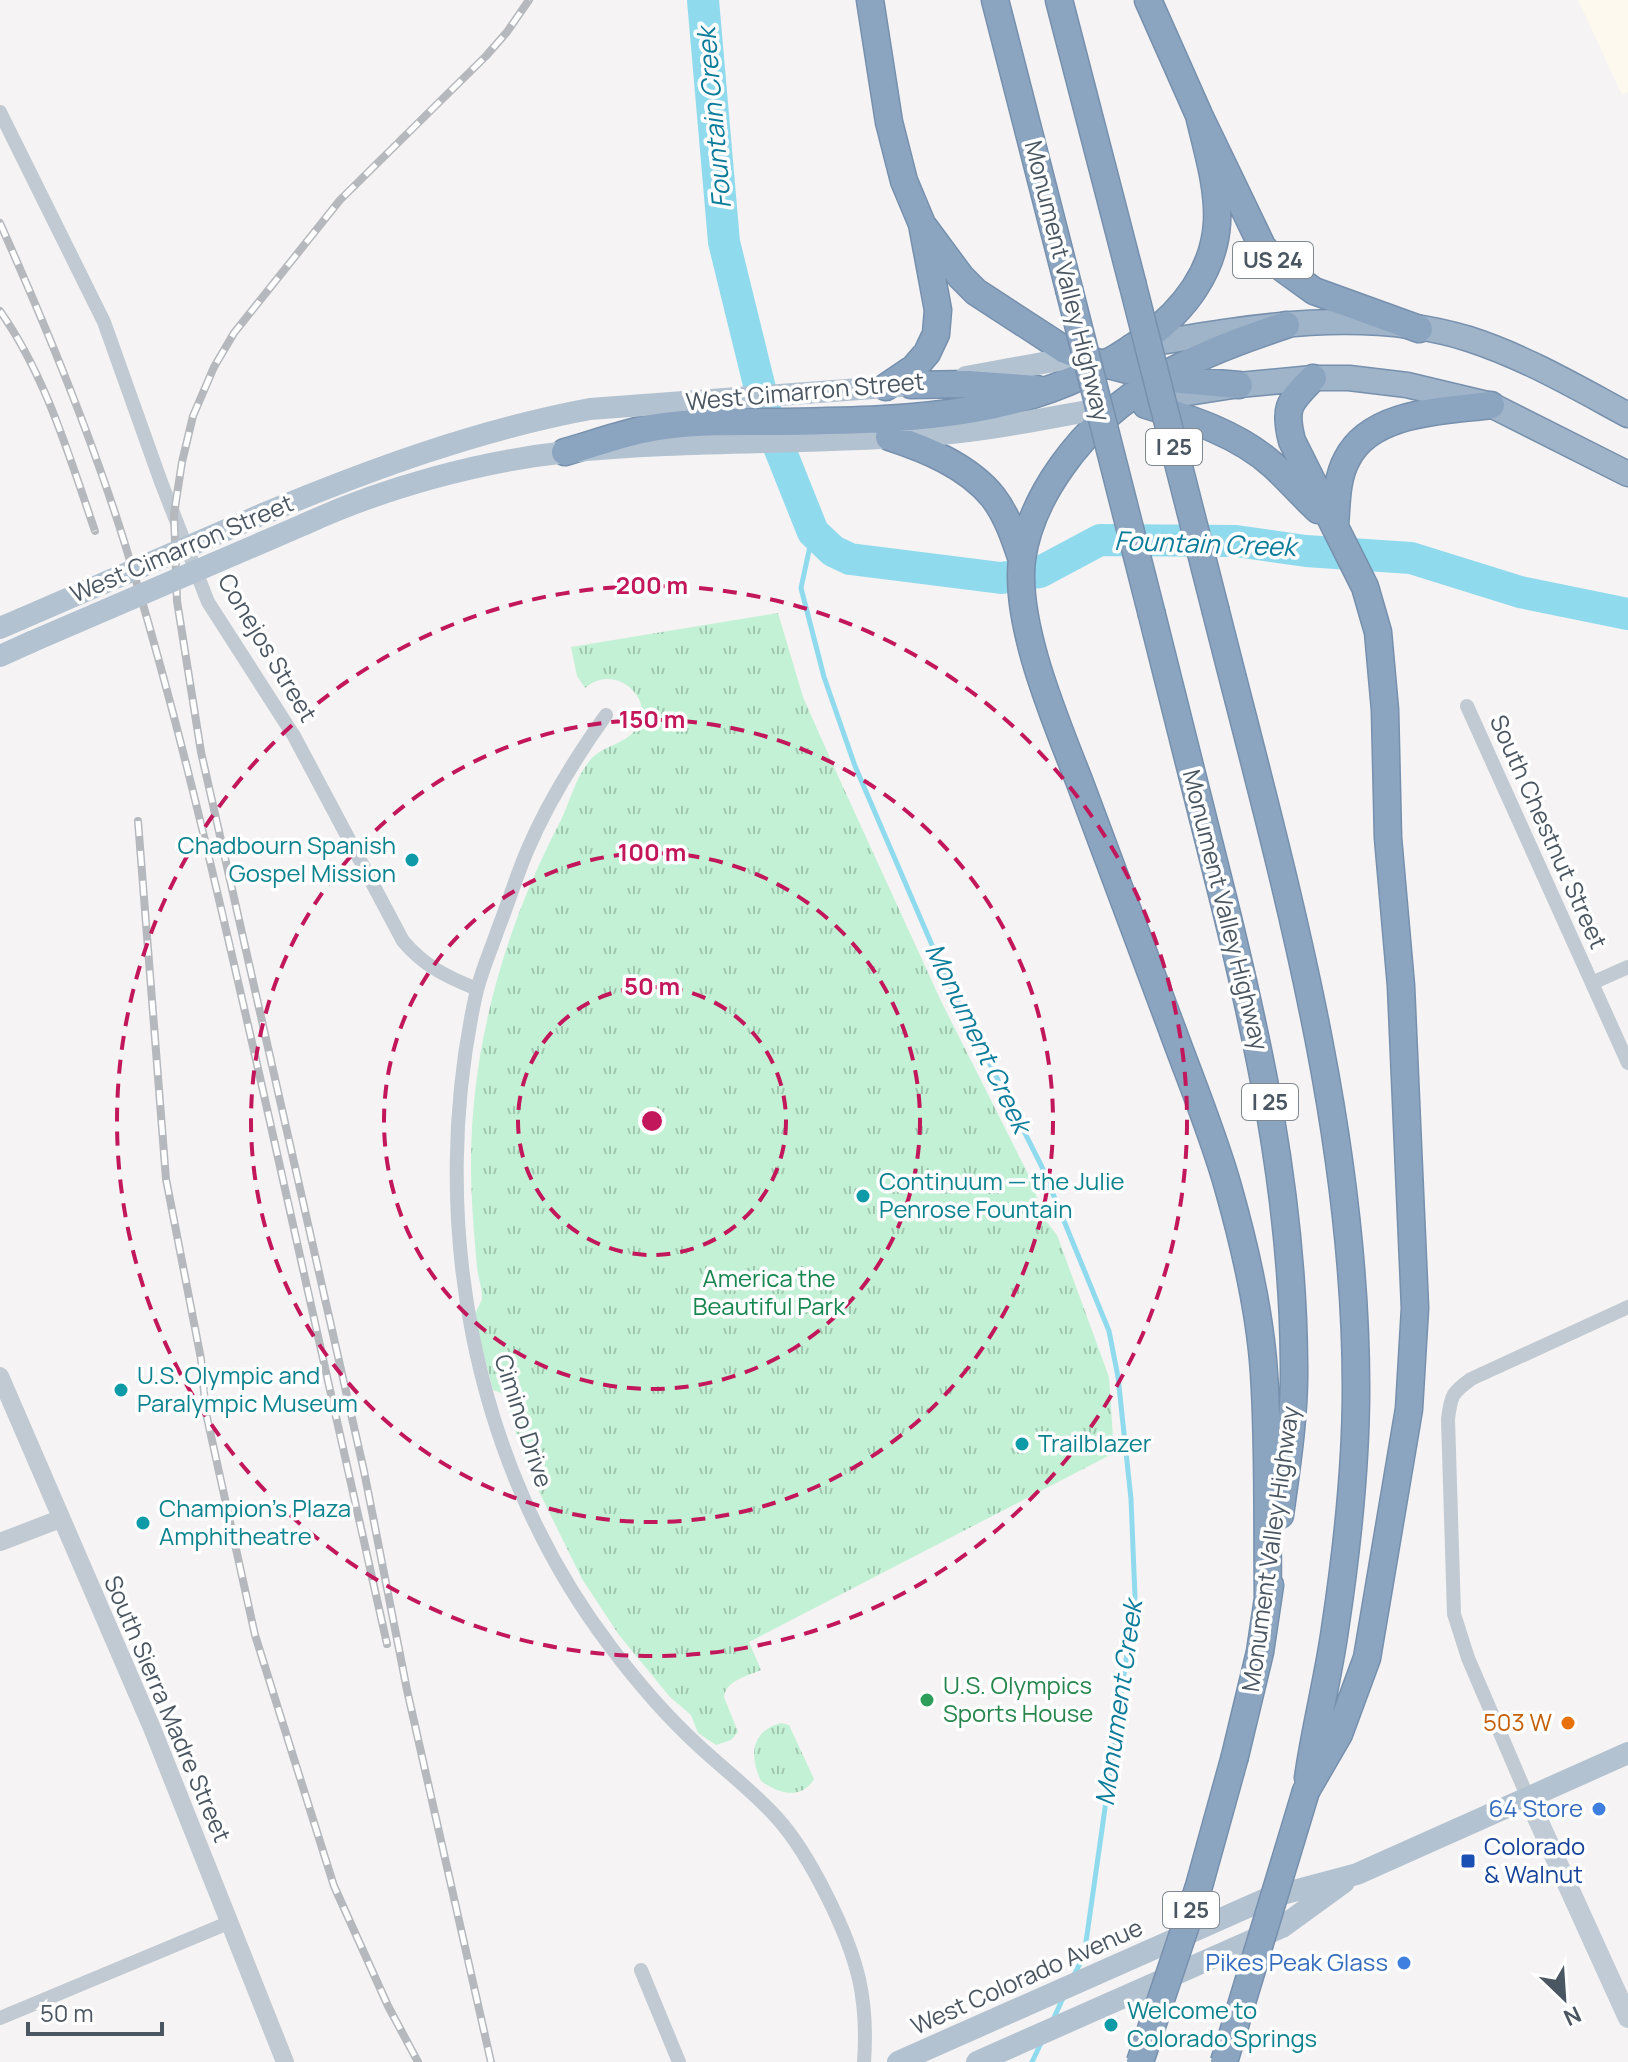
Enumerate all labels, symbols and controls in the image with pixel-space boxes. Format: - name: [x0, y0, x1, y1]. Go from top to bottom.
- water label: Fountain Creek: [687, 22, 739, 210]
- street label: Monument Valley Highway: [1018, 137, 1119, 425]
- road number: US 24: [1233, 242, 1313, 278]
- street label: West Cimarron Street: [684, 364, 926, 417]
- road number: I 25: [1146, 429, 1202, 465]
- street label: West Cimarron Street: [65, 486, 298, 610]
- water label: Fountain Creek: [1114, 522, 1300, 564]
- street label: Conejos Street: [211, 567, 326, 728]
- text: 200 m: [616, 568, 688, 601]
- text: 150 m: [619, 702, 685, 735]
- street label: South Chestnut Street: [1483, 709, 1616, 954]
- street label: Monument Valley Highway: [1176, 766, 1277, 1054]
- place label: Chadbourn Spanish Gospel Mission: [178, 828, 396, 889]
- text: 100 m: [618, 835, 686, 868]
- marker: Chadbourn Spanish Gospel Mission: [403, 851, 421, 869]
- water label: Monument Creek: [917, 937, 1042, 1142]
- text: 50 m: [624, 969, 680, 1002]
- road number: I 25: [1242, 1084, 1298, 1120]
- centre of rings: [638, 1107, 666, 1135]
- place label: Continuum — the Julie Penrose Fountain: [879, 1164, 1125, 1225]
- marker: Continuum — the Julie Penrose Fountain: [854, 1187, 872, 1205]
- park label: America the Beautiful Park: [693, 1261, 846, 1322]
- street label: Cimino Drive: [487, 1350, 561, 1491]
- place label: U.S. Olympic and Paralympic Museum: [137, 1358, 358, 1419]
- marker: U.S. Olympic and Paralympic Museum: [112, 1381, 130, 1399]
- street label: Monument Valley Highway: [1233, 1403, 1306, 1694]
- place label: Trailblazer: [1038, 1426, 1152, 1459]
- marker: Trailblazer: [1013, 1435, 1031, 1453]
- place label: Champion's Plaza Amphitheatre: [159, 1491, 351, 1552]
- marker: Champion's Plaza Amphitheatre: [134, 1514, 152, 1532]
- street label: South Sierra Madre Street: [97, 1570, 240, 1847]
- water label: Monument Creek: [1086, 1594, 1151, 1808]
- place label: U.S. Olympics Sports House: [943, 1668, 1093, 1729]
- marker: U.S. Olympics Sports House: [918, 1691, 936, 1709]
- place label: 503 W: [1483, 1705, 1553, 1738]
- marker: 503 W: [1559, 1714, 1577, 1732]
- place label: 64 Store: [1489, 1791, 1583, 1824]
- marker: 64 Store: [1590, 1800, 1608, 1818]
- place label: Colorado & Walnut: [1484, 1829, 1585, 1890]
- marker: Colorado & Walnut: [1459, 1852, 1477, 1870]
- road number: I 25: [1163, 1892, 1219, 1928]
- street label: West Colorado Avenue: [905, 1910, 1147, 2042]
- place label: Pikes Peak Glass: [1206, 1945, 1388, 1978]
- marker: Pikes Peak Glass: [1395, 1954, 1413, 1972]
- north arrow: [1524, 1958, 1604, 2038]
- scale bar: [28, 1986, 162, 2036]
- place label: Welcome to Colorado Springs: [1127, 1993, 1317, 2054]
- text: 50 m: [40, 1996, 94, 2029]
- text: N: [1559, 1999, 1586, 2033]
- marker: Welcome to Colorado Springs: [1102, 2016, 1120, 2034]

